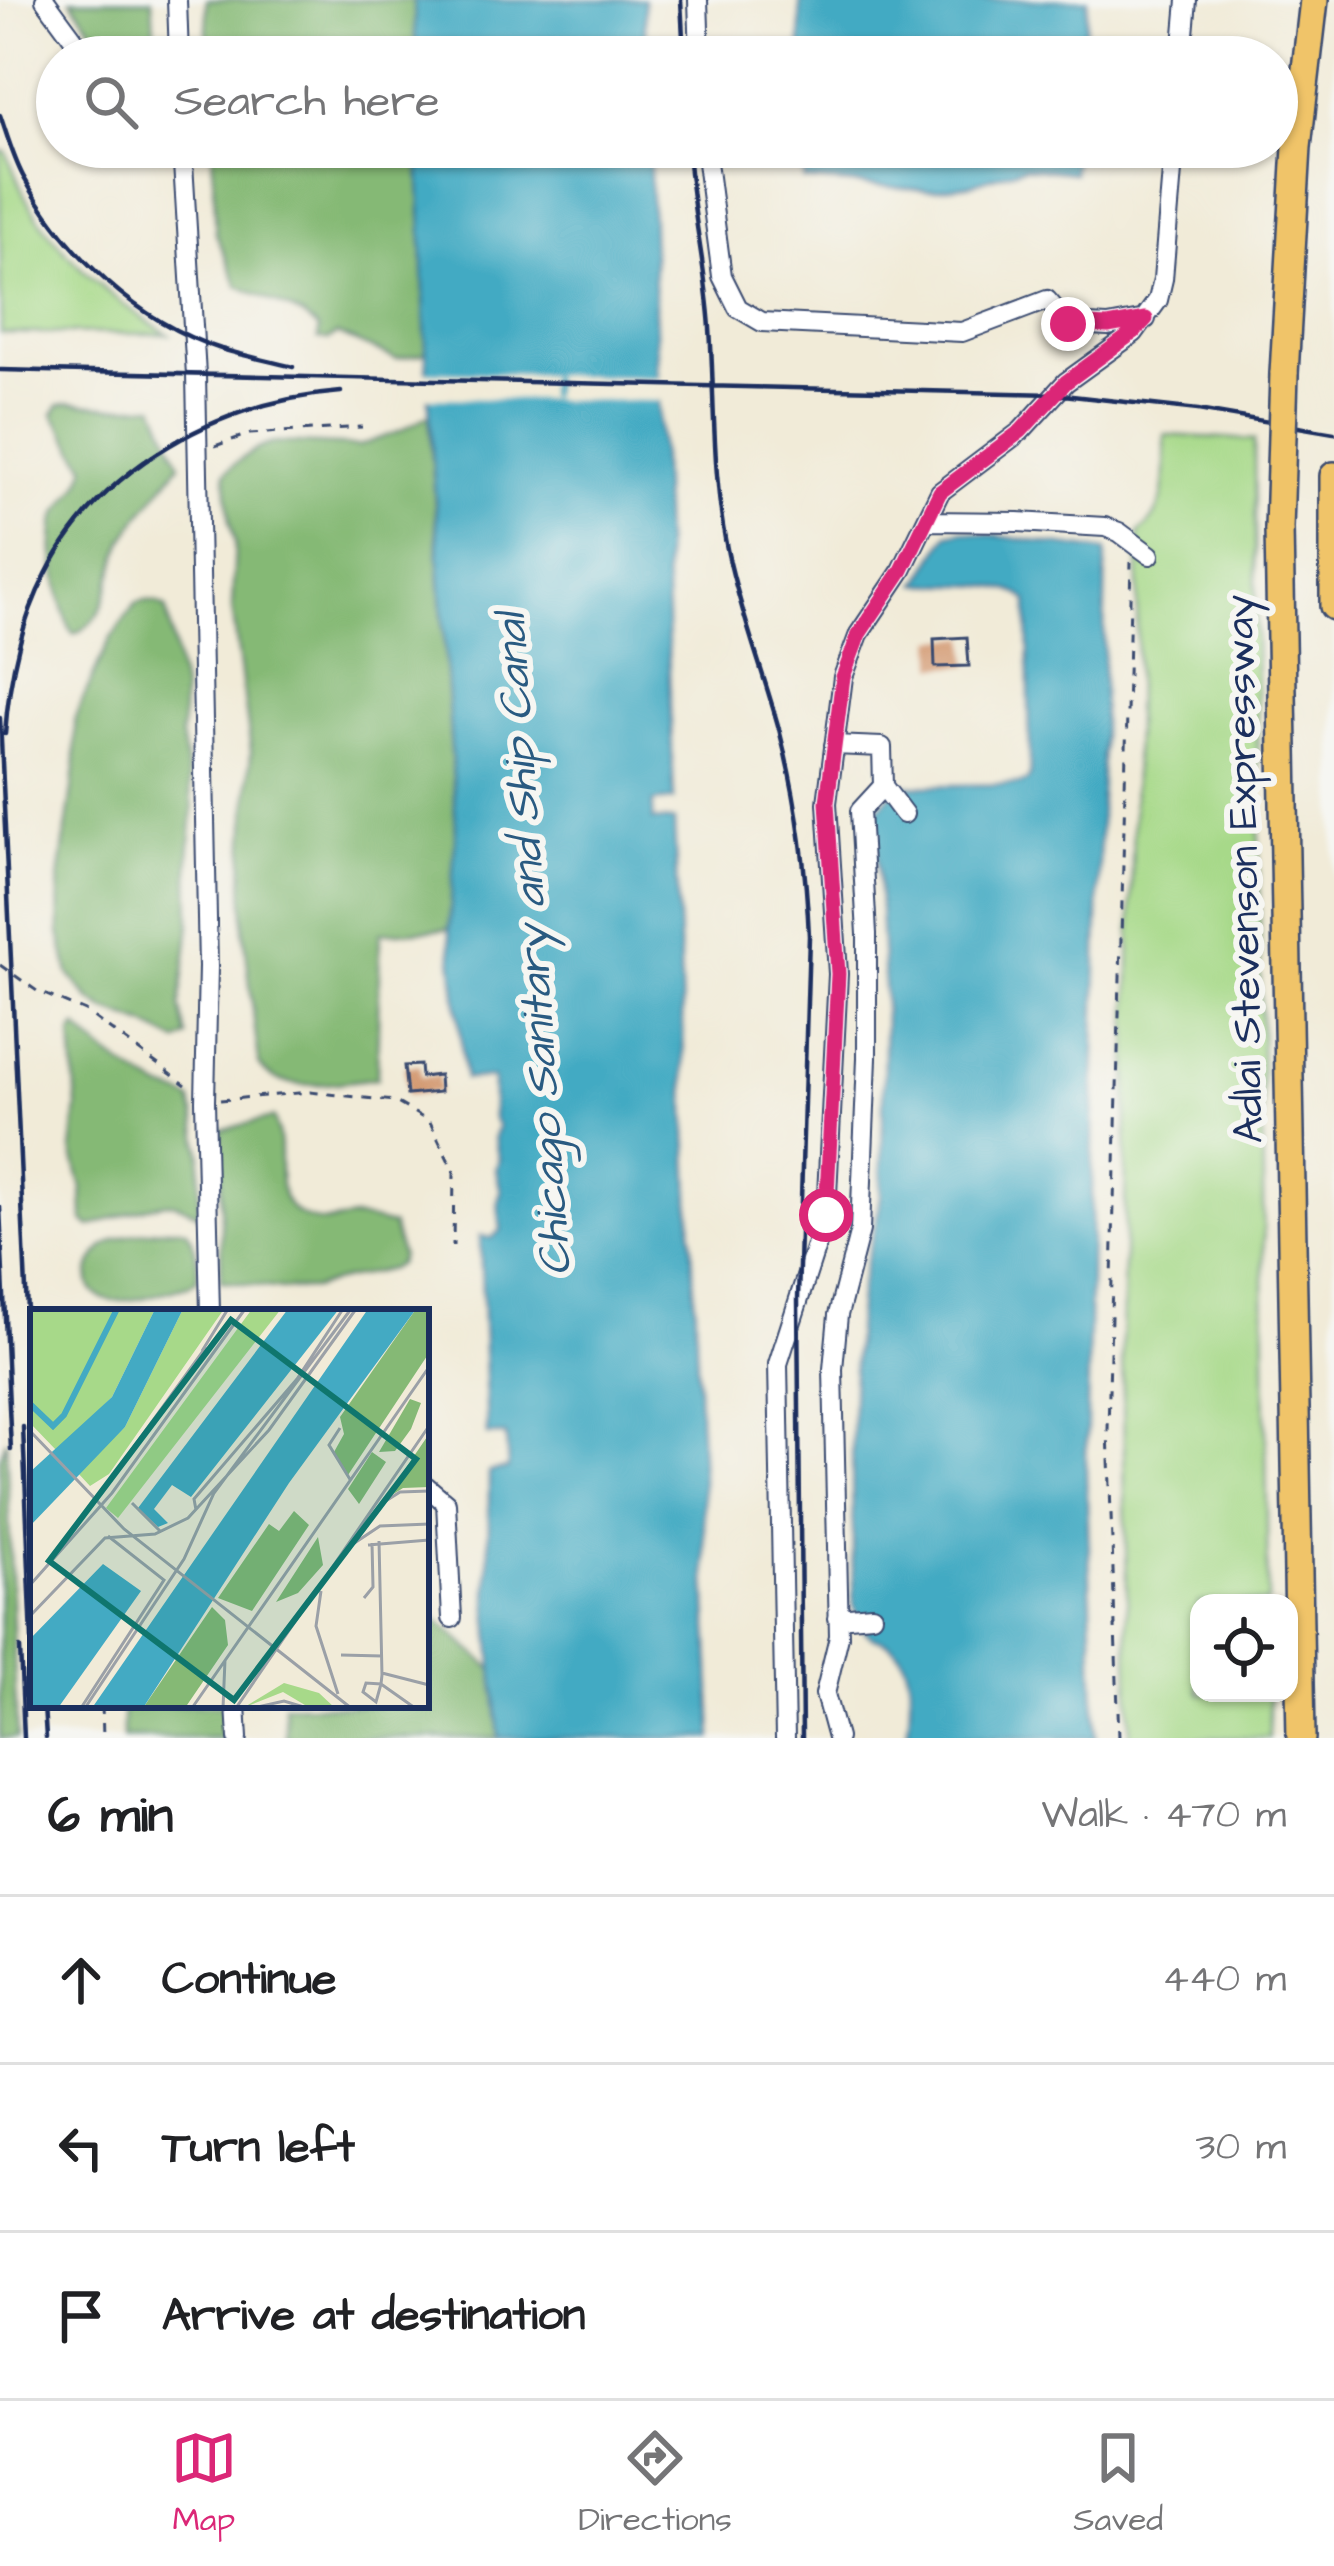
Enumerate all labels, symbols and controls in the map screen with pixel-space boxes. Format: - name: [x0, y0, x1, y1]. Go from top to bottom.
- search box: [36, 36, 1298, 168]
- icon: search: [78, 69, 144, 135]
- text: Search here: [174, 71, 440, 133]
- route end: [1041, 297, 1095, 351]
- street label: Adlai Stevenson Expressway: [1211, 594, 1280, 1144]
- water label: Chicago Sanitary and Ship Canal: [480, 607, 589, 1278]
- route start: [799, 1188, 853, 1242]
- inset map: [30, 1309, 429, 1708]
- map controls: [1190, 1594, 1298, 1702]
- button: locate: [1190, 1594, 1298, 1702]
- text: 6 min: [48, 1781, 173, 1852]
- text: Walk · 470 m: [1042, 1789, 1286, 1843]
- icon: ahead: [48, 1947, 114, 2013]
- text: Continue: [162, 1949, 336, 2011]
- text: 440 m: [1162, 1953, 1286, 2007]
- icon: left: [48, 2115, 114, 2181]
- text: Turn left: [162, 2117, 355, 2179]
- text: 30 m: [1196, 2121, 1286, 2175]
- icon: arrive: [48, 2283, 114, 2349]
- text: Arrive at destination: [162, 2285, 585, 2347]
- tab: Map: [171, 2425, 237, 2543]
- tab: Directions: [578, 2425, 732, 2543]
- tab: Saved: [1073, 2425, 1163, 2543]

